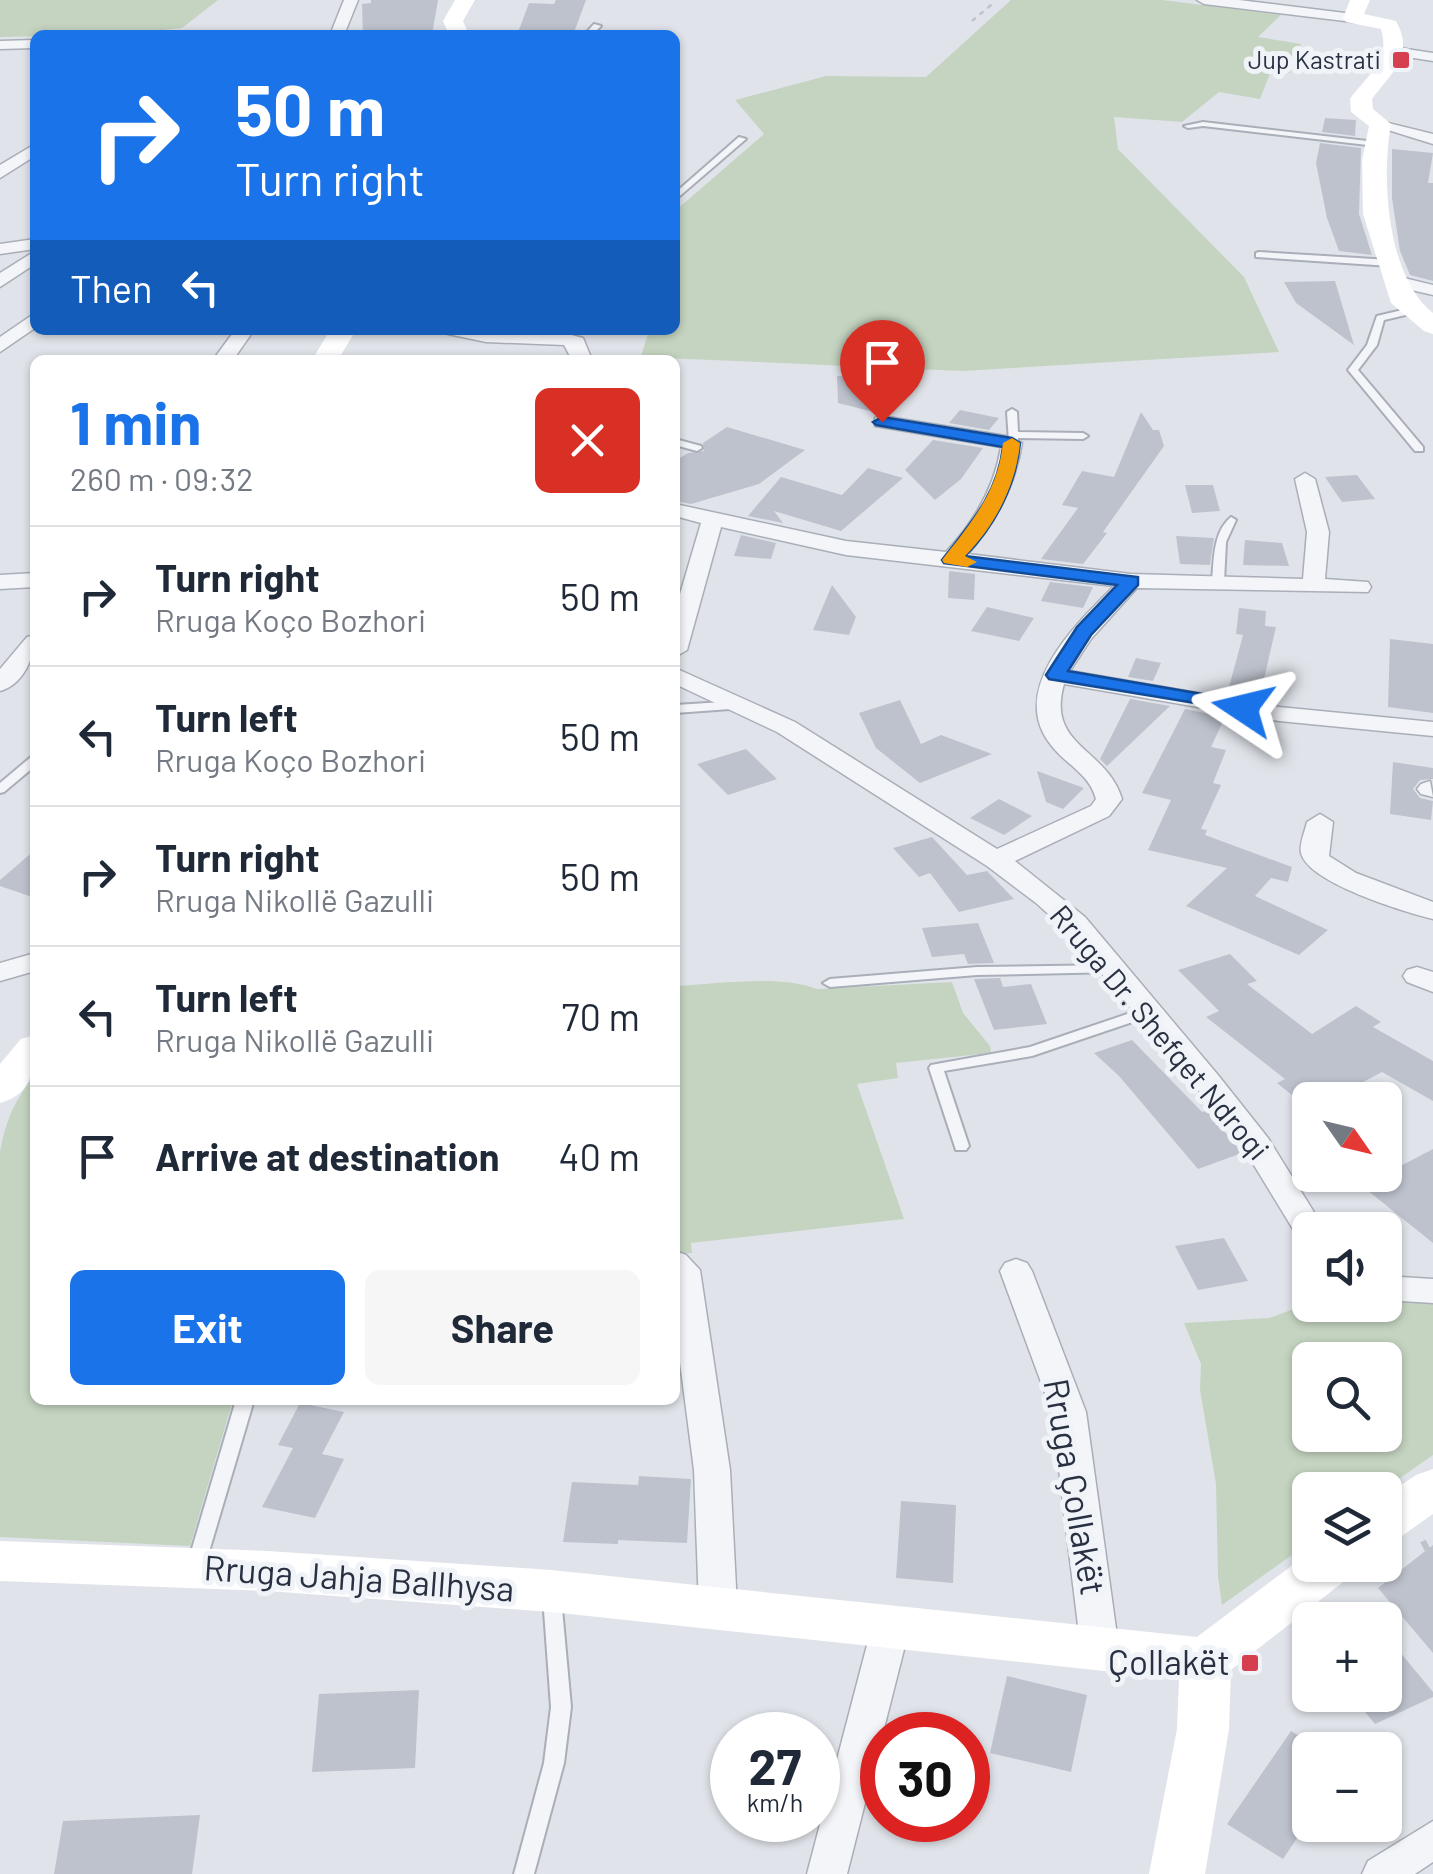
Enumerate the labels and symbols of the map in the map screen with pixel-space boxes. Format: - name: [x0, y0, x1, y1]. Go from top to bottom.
- place label: Jup Kastrati: [1248, 44, 1381, 74]
- marker: Jup Kastrati: [1390, 49, 1412, 71]
- pin: [840, 320, 925, 423]
- position arrow: [1191, 656, 1295, 760]
- street label: Rruga Dr. Shefqet Ndroqi: [1043, 897, 1278, 1166]
- north arrow: [1292, 1082, 1402, 1192]
- street label: Rruga Çollakët: [1036, 1375, 1116, 1598]
- street label: Rruga Jahja Ballhysa: [203, 1545, 516, 1609]
- place label: Çollakët: [1108, 1640, 1230, 1682]
- marker: Çollakët: [1239, 1652, 1261, 1674]
- speed limit sign: 30: [860, 1712, 990, 1842]

